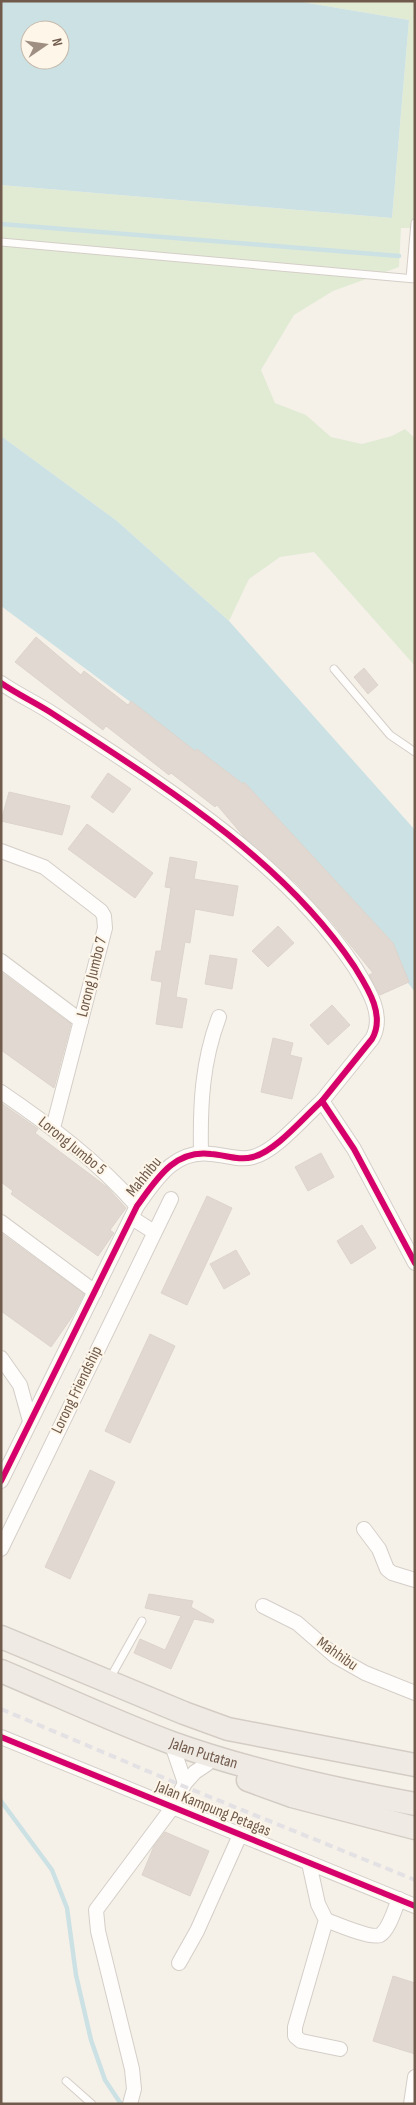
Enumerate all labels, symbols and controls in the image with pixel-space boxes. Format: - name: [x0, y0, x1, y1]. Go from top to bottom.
- north arrow: [20, 20, 70, 70]
- text: N: [48, 37, 66, 48]
- street label: Lorong Jumbo 7: [73, 935, 111, 1019]
- street label: Lorong Jumbo 5: [34, 1113, 110, 1179]
- street label: Mahhibu: [122, 1153, 166, 1201]
- street label: Lorong Friendship: [48, 1343, 106, 1437]
- street label: Mahhibu: [313, 1633, 361, 1675]
- street label: Jalan Putatan: [166, 1733, 240, 1773]
- street label: Jalan Kampung Petagas: [152, 1777, 274, 1841]

